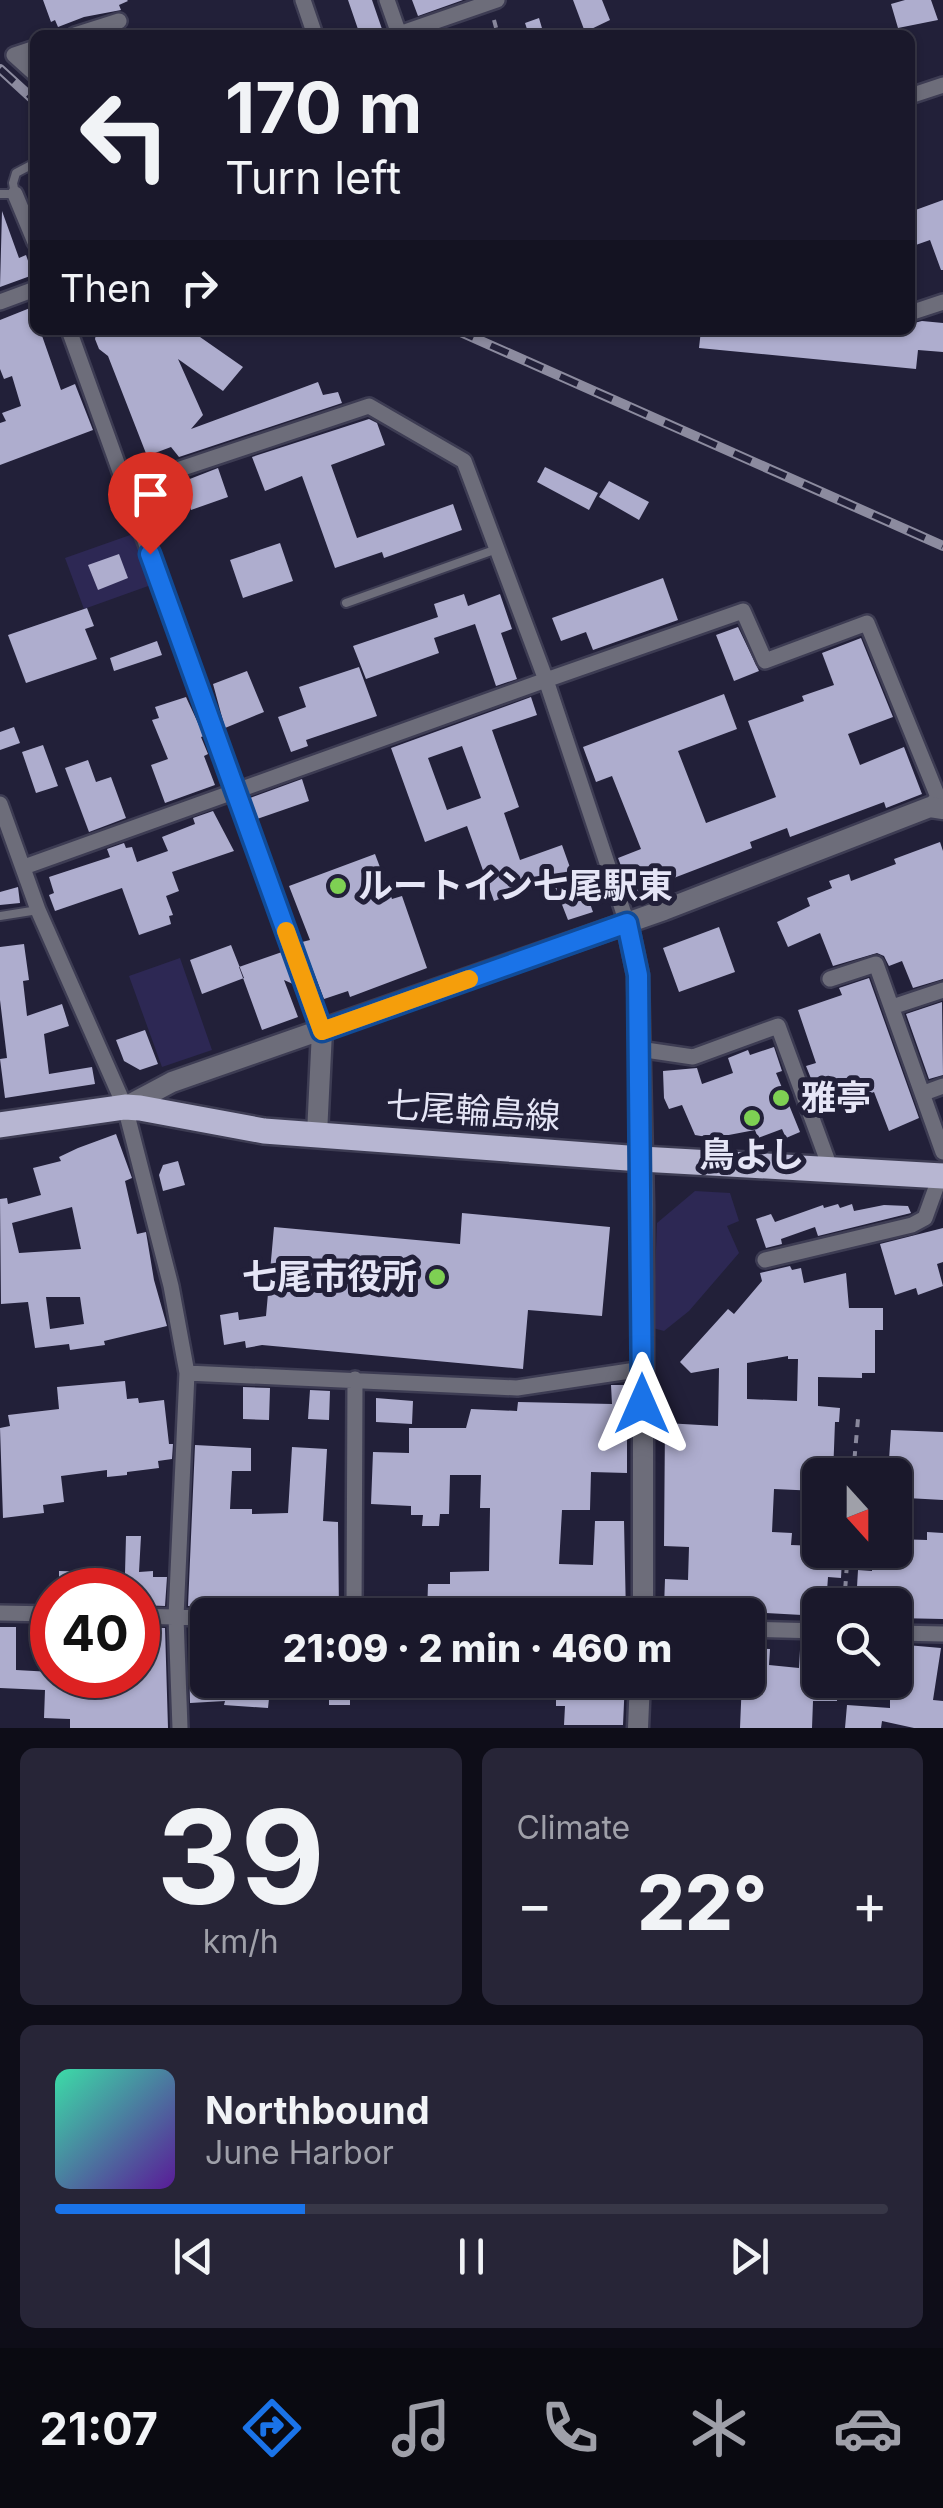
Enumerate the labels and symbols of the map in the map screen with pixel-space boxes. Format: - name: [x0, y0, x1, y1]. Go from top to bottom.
- pin: [108, 452, 193, 555]
- place label: ルートイン七尾駅東: [358, 864, 673, 906]
- marker: ルートイン七尾駅東: [327, 875, 349, 897]
- place label: 雅亭: [801, 1076, 871, 1118]
- street label: 七尾輪島線: [384, 1083, 562, 1137]
- marker: 雅亭: [770, 1087, 792, 1109]
- marker: 鳥よし: [741, 1107, 763, 1129]
- place label: 鳥よし: [699, 1133, 805, 1175]
- place label: 七尾市役所: [242, 1255, 417, 1297]
- marker: 七尾市役所: [426, 1266, 448, 1288]
- position arrow: [590, 1352, 694, 1456]
- north arrow: [802, 1458, 912, 1568]
- speed limit sign: 40: [30, 1568, 160, 1698]

